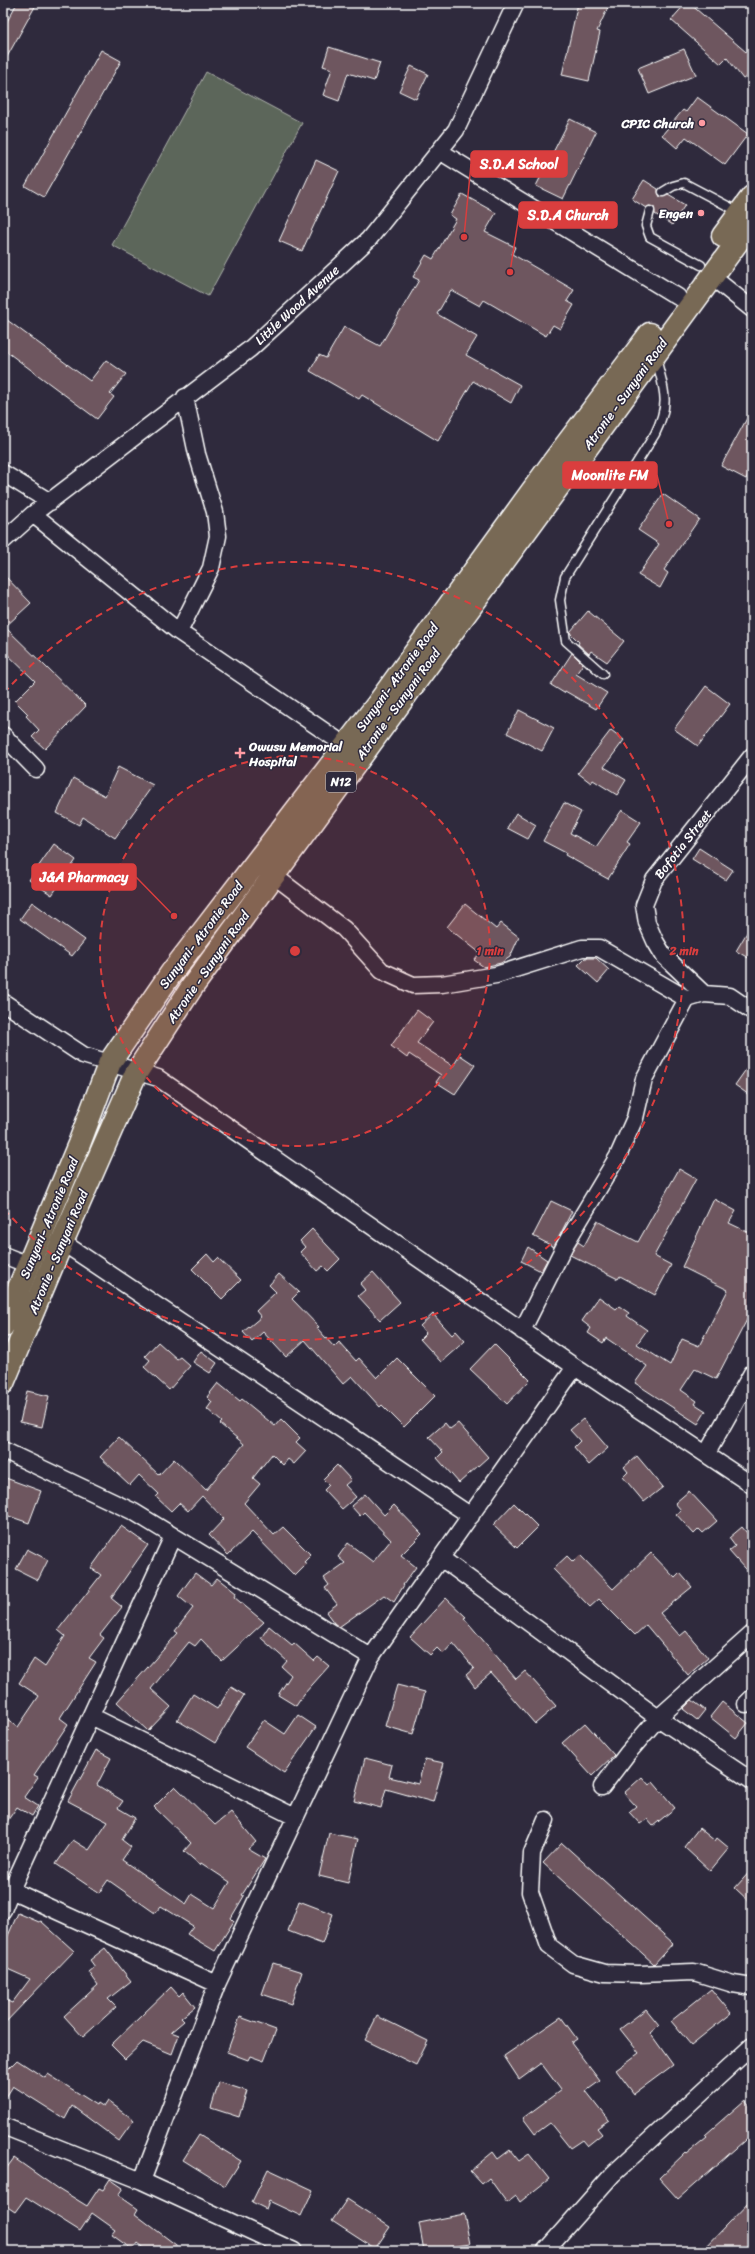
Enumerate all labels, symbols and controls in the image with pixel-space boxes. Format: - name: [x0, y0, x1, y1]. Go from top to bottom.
- place label: CPIC Church: [620, 112, 694, 135]
- marker: CPIC Church: [697, 118, 707, 128]
- callout: S.D.A School: [471, 151, 567, 177]
- text: S.D.A School: [479, 152, 559, 177]
- callout: S.D.A Church: [519, 202, 617, 228]
- place label: Engen: [658, 202, 694, 225]
- text: S.D.A Church: [526, 203, 610, 228]
- marker: Engen: [696, 208, 706, 218]
- street label: Little Wood Avenue: [249, 259, 345, 351]
- street label: Atronie - Sunyani Road: [576, 332, 674, 455]
- callout: Moonlite FM: [563, 462, 657, 488]
- text: Moonlite FM: [570, 463, 650, 488]
- street label: Sunyani- Atronie Road: [350, 617, 445, 736]
- street label: Atronie - Sunyani Road: [349, 642, 447, 765]
- place label: Owusu Memorial Hospital: [248, 735, 344, 773]
- marker: Owusu Memorial Hospital: [234, 747, 246, 759]
- road number: N12: [326, 772, 356, 792]
- street label: Bofotia Street: [648, 804, 718, 884]
- callout: J&A Pharmacy: [32, 864, 136, 890]
- text: J&A Pharmacy: [39, 865, 129, 890]
- street label: Sunyani- Atronie Road: [153, 875, 250, 994]
- street label: Atronie - Sunyani Road: [160, 905, 256, 1029]
- text: 1 min: [476, 940, 504, 962]
- text: 2 min: [668, 940, 699, 962]
- centre of rings: [288, 944, 302, 958]
- street label: Sunyani- Atronie Road: [13, 1153, 85, 1282]
- street label: Atronie - Sunyani Road: [21, 1185, 95, 1319]

